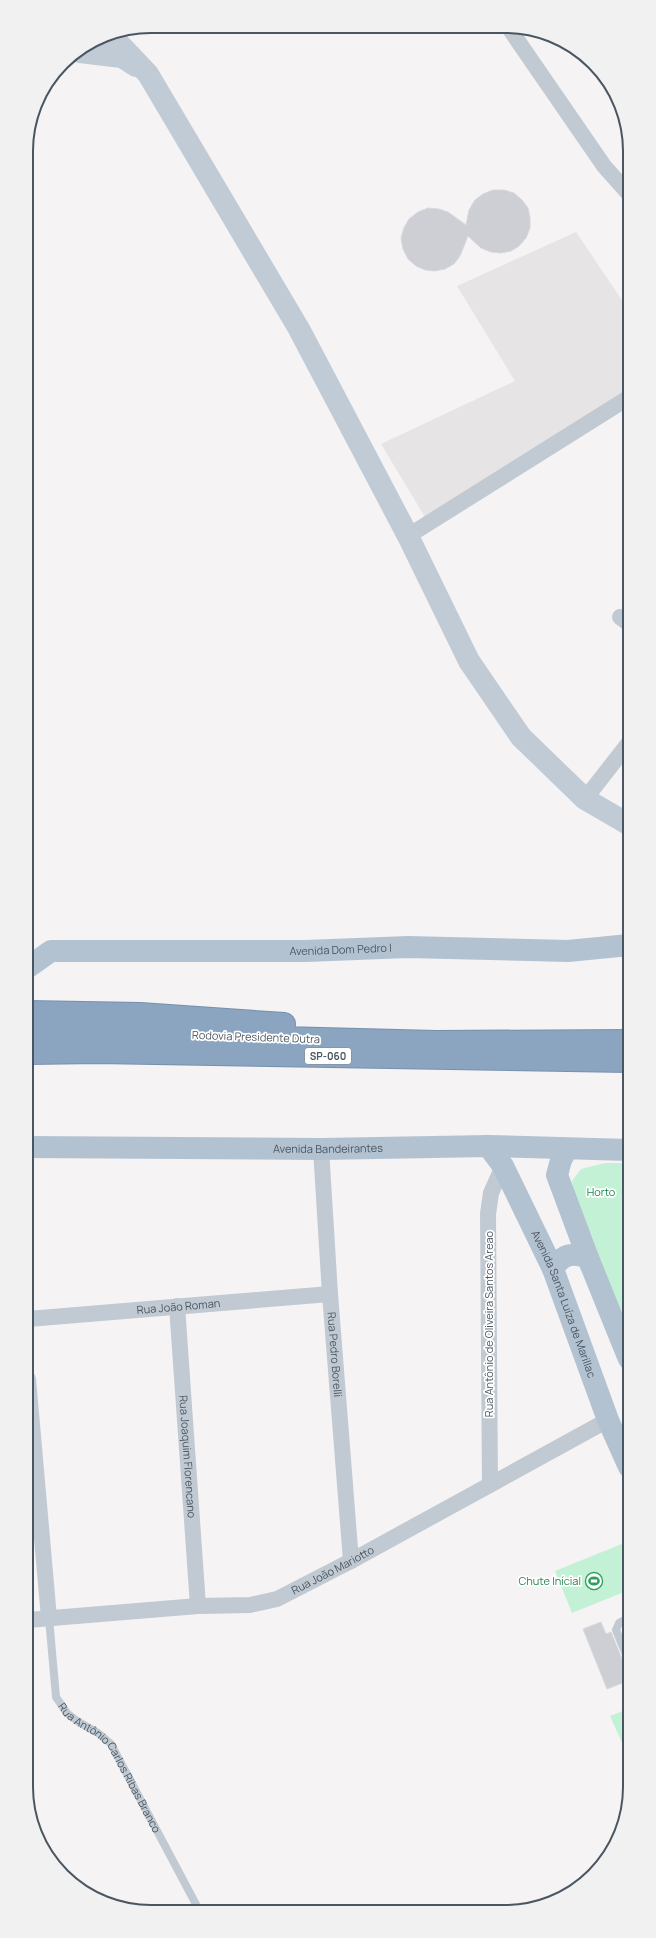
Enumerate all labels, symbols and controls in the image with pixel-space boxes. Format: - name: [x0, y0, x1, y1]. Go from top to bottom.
- street label: Avenida Dom Pedro I: [289, 940, 392, 958]
- street label: Rodovia Presidente Dutra: [192, 1027, 320, 1046]
- road number: SP-060: [305, 1048, 351, 1064]
- street label: Avenida Bandeirantes: [273, 1140, 383, 1156]
- park label: Horto: [587, 1184, 616, 1199]
- street label: Avenida Santa Luíza de Marillac: [528, 1228, 600, 1380]
- street label: Rua Antônio de Oliveira Santos Areao: [481, 1230, 496, 1417]
- street label: Rua João Roman: [136, 1295, 221, 1317]
- street label: Rua Pedro Borelli: [324, 1311, 346, 1398]
- street label: Rua Joaquim Florencano: [176, 1395, 200, 1519]
- street label: Rua João Mariotto: [289, 1542, 377, 1597]
- sports icon: Chute Inícial: [584, 1571, 604, 1591]
- place label: Chute Inícial: [518, 1573, 581, 1588]
- street label: Rua Antônio Carlos Ribas Branco: [55, 1699, 165, 1836]

